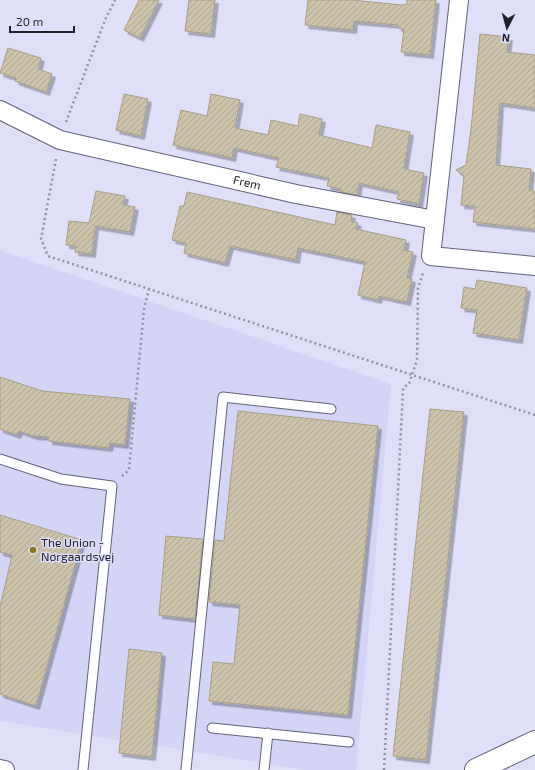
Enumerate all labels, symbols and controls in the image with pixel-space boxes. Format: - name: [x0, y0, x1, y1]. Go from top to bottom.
- scale bar: [10, 8, 74, 34]
- north arrow: [487, 8, 527, 48]
- text: 20 m: [16, 14, 43, 28]
- text: N: [501, 32, 511, 45]
- street label: Frem: [232, 172, 262, 192]
- place label: The Union - Nørgaardsvej: [41, 535, 114, 564]
- marker: The Union - Nørgaardsvej: [28, 545, 38, 555]

